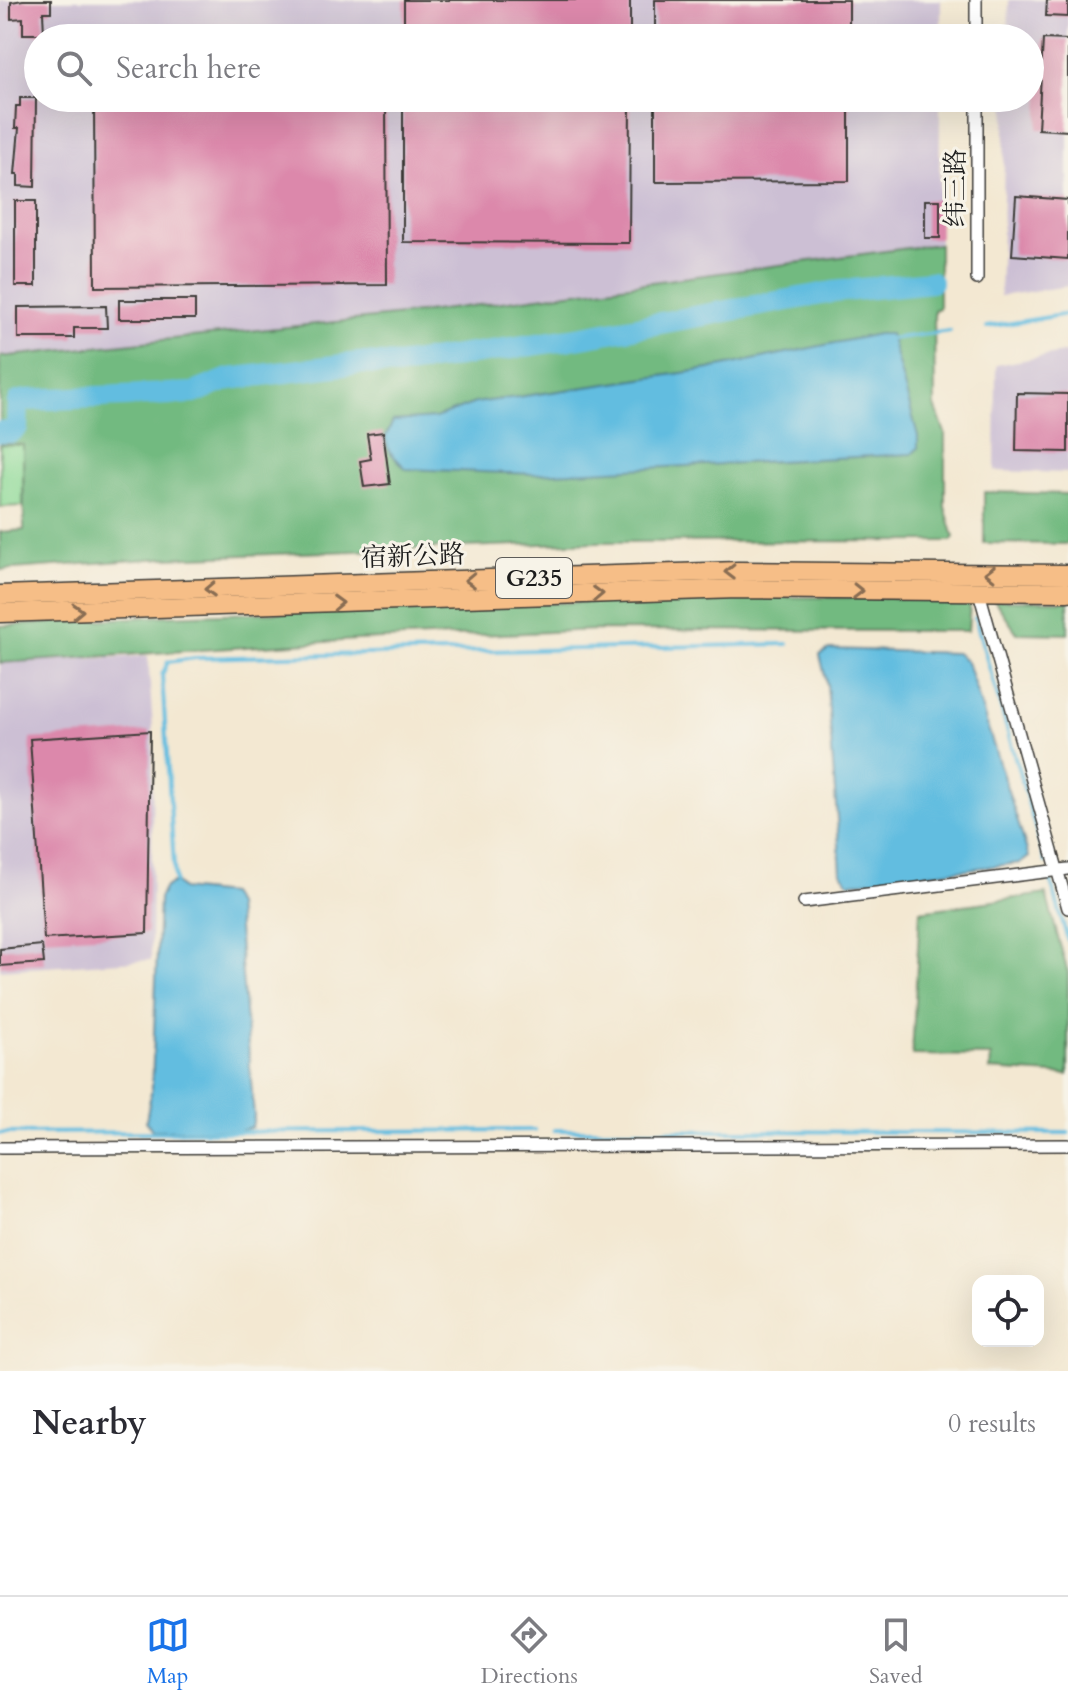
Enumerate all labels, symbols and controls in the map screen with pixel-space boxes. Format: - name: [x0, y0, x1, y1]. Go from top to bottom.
- search box: [24, 24, 1044, 112]
- icon: search: [52, 46, 96, 90]
- text: Search here: [116, 48, 261, 89]
- street label: 纬三路: [938, 149, 973, 227]
- street label: 宿新公路: [360, 537, 466, 575]
- road number: G235: [496, 558, 572, 598]
- one-way arrow: [723, 563, 736, 580]
- one-way arrow: [983, 565, 996, 582]
- one-way arrow: [463, 571, 476, 589]
- one-way arrow: [203, 580, 216, 597]
- one-way arrow: [852, 582, 865, 599]
- one-way arrow: [592, 586, 605, 603]
- one-way arrow: [332, 594, 345, 611]
- one-way arrow: [72, 603, 85, 620]
- map controls: [972, 1275, 1044, 1347]
- button: locate: [972, 1275, 1044, 1347]
- text: Nearby: [32, 1400, 147, 1446]
- text: 0 results: [948, 1406, 1036, 1441]
- tab: Map: [146, 1613, 190, 1691]
- tab: Directions: [481, 1613, 578, 1691]
- tab: Saved: [869, 1613, 922, 1691]

